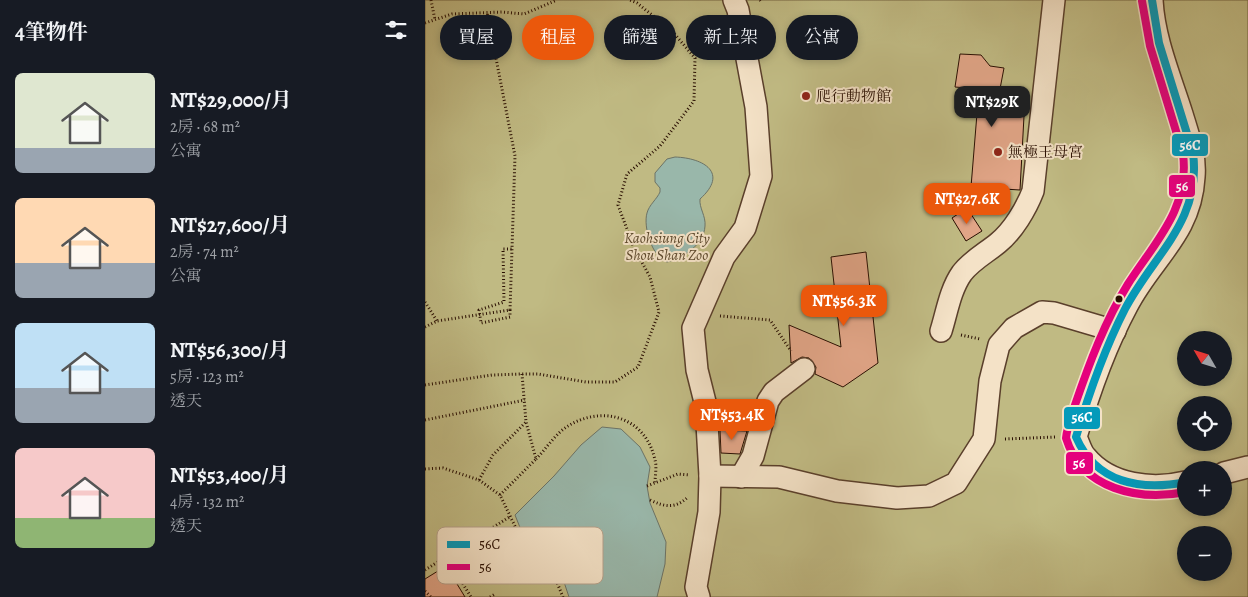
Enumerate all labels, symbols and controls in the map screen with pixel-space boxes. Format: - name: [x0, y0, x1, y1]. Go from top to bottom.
- chip: 買屋: [440, 15, 512, 60]
- chip: 租屋: [522, 15, 594, 60]
- chip: 篩選: [604, 15, 676, 60]
- chip: 新上架: [686, 15, 776, 60]
- chip: 公寓: [786, 15, 858, 60]
- icon: filters: [382, 16, 410, 44]
- text: 4筆物件: [15, 18, 88, 46]
- text: NT$29,000/月: [170, 86, 292, 114]
- place label: 爬行動物館: [816, 86, 891, 106]
- pin: NT$29K: [951, 86, 1033, 128]
- marker: 爬行動物館: [800, 90, 812, 102]
- text: NT$29K: [965, 91, 1019, 113]
- icon: home: [55, 93, 115, 153]
- text: 2房 · 68 m²: [170, 116, 240, 138]
- line badge: 56C: [1171, 133, 1209, 157]
- text: 56C: [1179, 136, 1201, 155]
- text: 公寓: [170, 140, 202, 162]
- place label: 無極王母宮: [1008, 142, 1083, 162]
- marker: 無極王母宮: [992, 146, 1004, 158]
- line badge: 56: [1168, 174, 1196, 198]
- text: 56: [1176, 177, 1189, 196]
- pin: NT$27.6K: [915, 182, 1019, 225]
- text: NT$27.6K: [935, 188, 999, 210]
- text: NT$27,600/月: [170, 211, 290, 239]
- icon: home: [55, 218, 115, 278]
- park label: Kaohsiung City Shou Shan Zoo: [624, 228, 710, 265]
- text: 2房 · 74 m²: [170, 241, 239, 263]
- text: 公寓: [170, 265, 202, 287]
- pin: NT$56.3K: [792, 284, 896, 327]
- text: NT$56.3K: [812, 290, 876, 312]
- unlabelled marker: [1114, 294, 1124, 304]
- north arrow: [1177, 331, 1233, 386]
- map controls: [1177, 331, 1232, 581]
- text: NT$56,300/月: [170, 336, 289, 364]
- icon: home: [55, 343, 115, 403]
- text: 5房 · 123 m²: [170, 366, 244, 388]
- text: 透天: [170, 390, 202, 412]
- button: locate: [1177, 396, 1232, 451]
- pin: NT$53.4K: [680, 398, 784, 441]
- text: NT$53.4K: [700, 404, 764, 426]
- line badge: 56C: [1063, 406, 1101, 430]
- text: 56C: [1071, 408, 1093, 427]
- line badge: 56: [1065, 451, 1094, 475]
- text: 56: [1073, 454, 1086, 473]
- text: NT$53,400/月: [170, 461, 289, 489]
- button: +: [1177, 461, 1232, 516]
- icon: home: [55, 468, 115, 528]
- text: 4房 · 132 m²: [170, 491, 244, 513]
- text: 透天: [170, 515, 202, 537]
- button: −: [1177, 526, 1232, 581]
- legend: [437, 527, 603, 584]
- text: 56C: [479, 535, 500, 554]
- text: 56: [479, 558, 492, 577]

